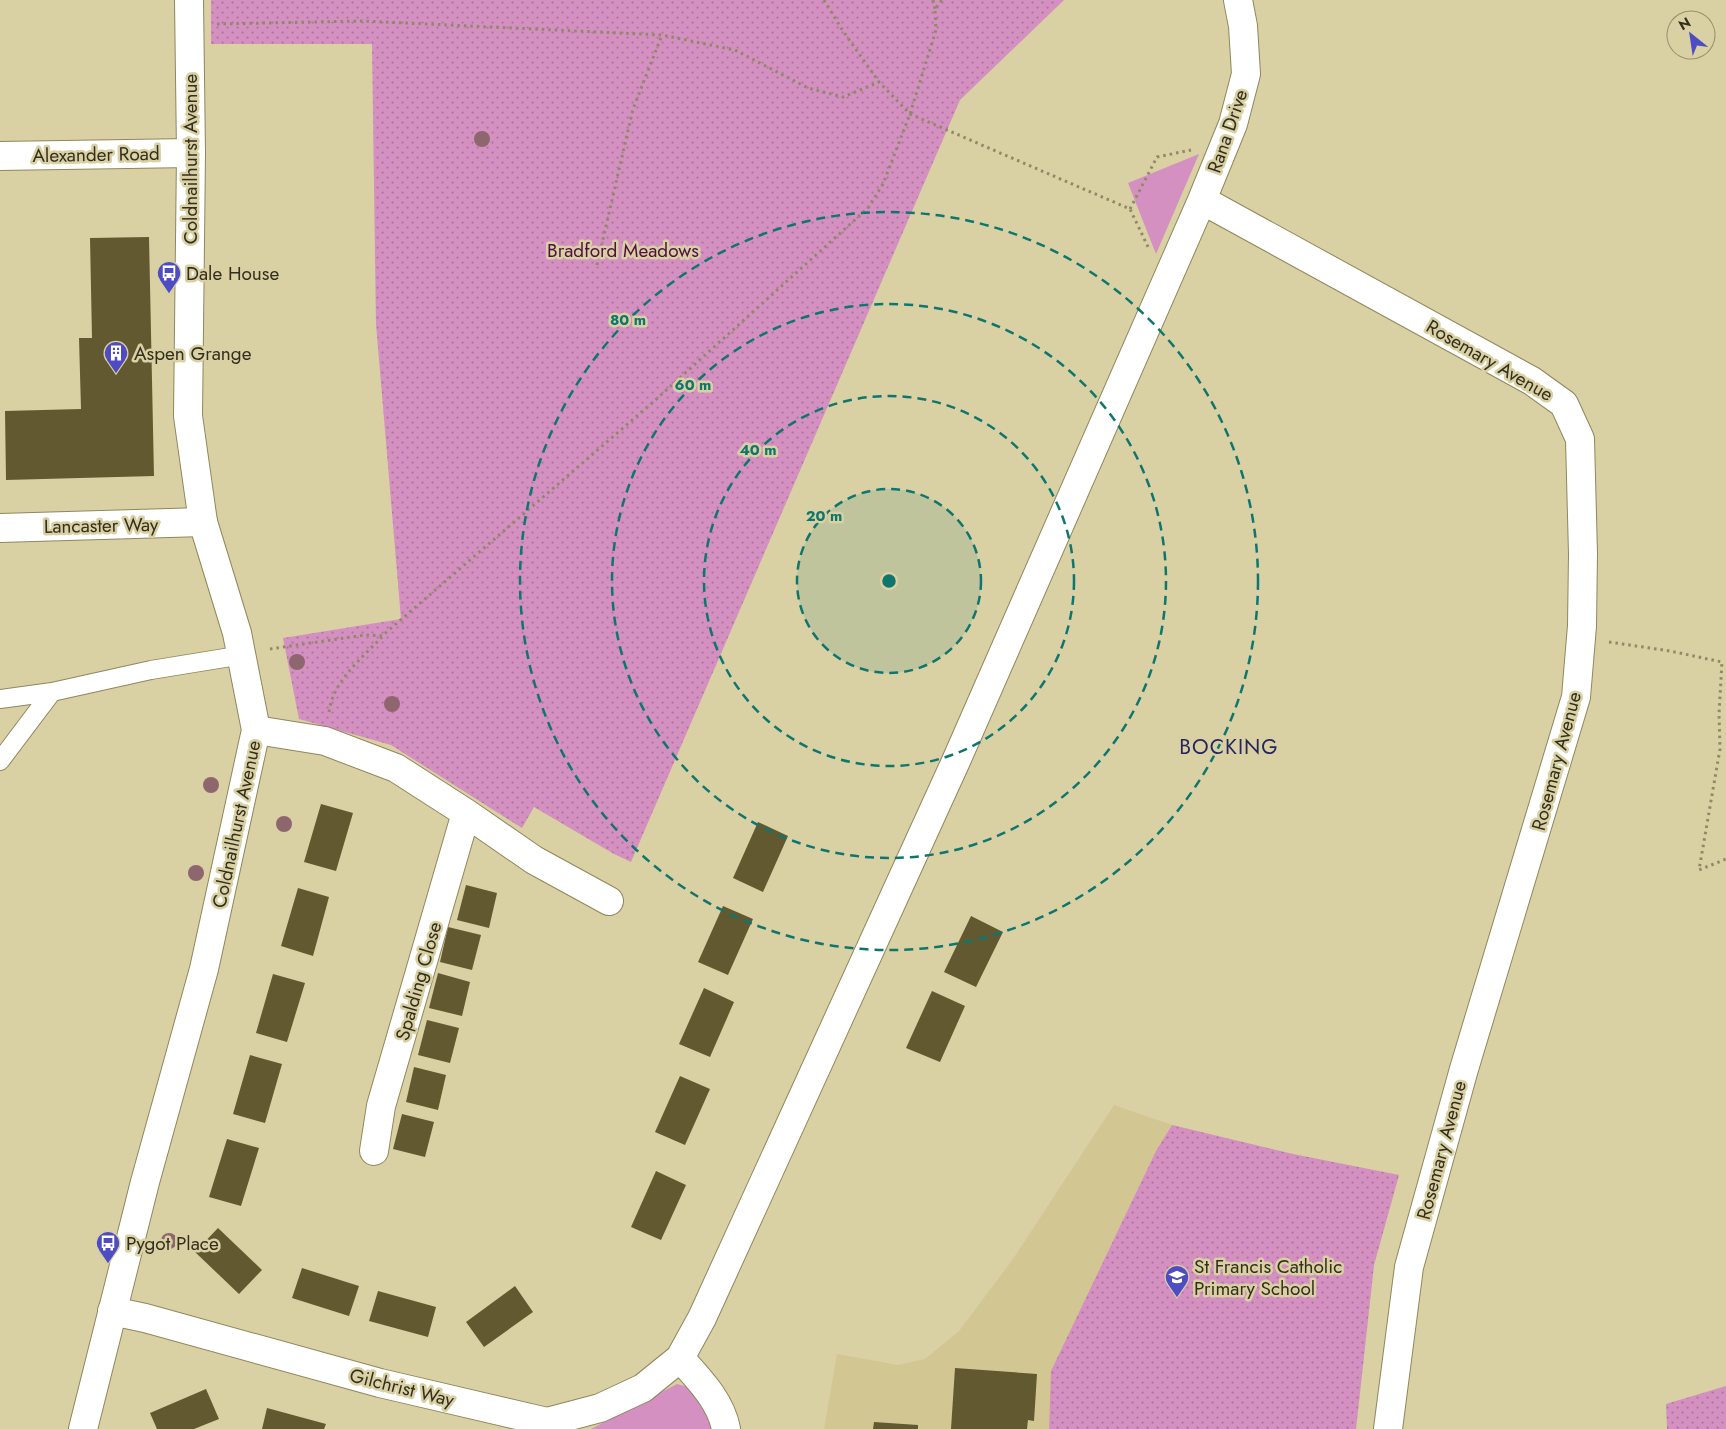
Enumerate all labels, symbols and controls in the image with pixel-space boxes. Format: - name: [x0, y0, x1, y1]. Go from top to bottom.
- north arrow: [1666, 10, 1716, 60]
- text: N: [1675, 12, 1694, 35]
- street label: Coldnailhurst Avenue: [177, 73, 204, 244]
- street label: Rana Drive: [1201, 86, 1254, 177]
- street label: Alexander Road: [32, 140, 160, 169]
- park label: Bradford Meadows: [547, 237, 699, 264]
- bus stop icon: Dale House: [156, 260, 182, 294]
- place label: Dale House: [186, 260, 280, 287]
- text: 80 m: [610, 309, 646, 331]
- street label: Rosemary Avenue: [1421, 313, 1558, 408]
- building icon: Aspen Grange: [103, 340, 129, 374]
- place label: Aspen Grange: [134, 340, 252, 367]
- text: 60 m: [675, 374, 711, 396]
- text: 40 m: [739, 439, 777, 461]
- text: 20 m: [806, 505, 842, 527]
- street label: Lancaster Way: [44, 511, 159, 540]
- centre of rings: [880, 572, 898, 590]
- street label: Rosemary Avenue: [1525, 688, 1588, 834]
- district label: BOCKING: [1179, 732, 1279, 762]
- street label: Coldnailhurst Avenue: [206, 738, 267, 910]
- street label: Spalding Close: [389, 918, 448, 1044]
- street label: Rosemary Avenue: [1410, 1077, 1473, 1223]
- bus stop icon: Pygot Place: [95, 1230, 121, 1264]
- place label: Pygot Place: [126, 1230, 219, 1257]
- place label: St Francis Catholic Primary School: [1194, 1253, 1342, 1302]
- school or university icon: St Francis Catholic Primary School: [1164, 1264, 1190, 1298]
- street label: Gilchrist Way: [347, 1361, 458, 1414]

